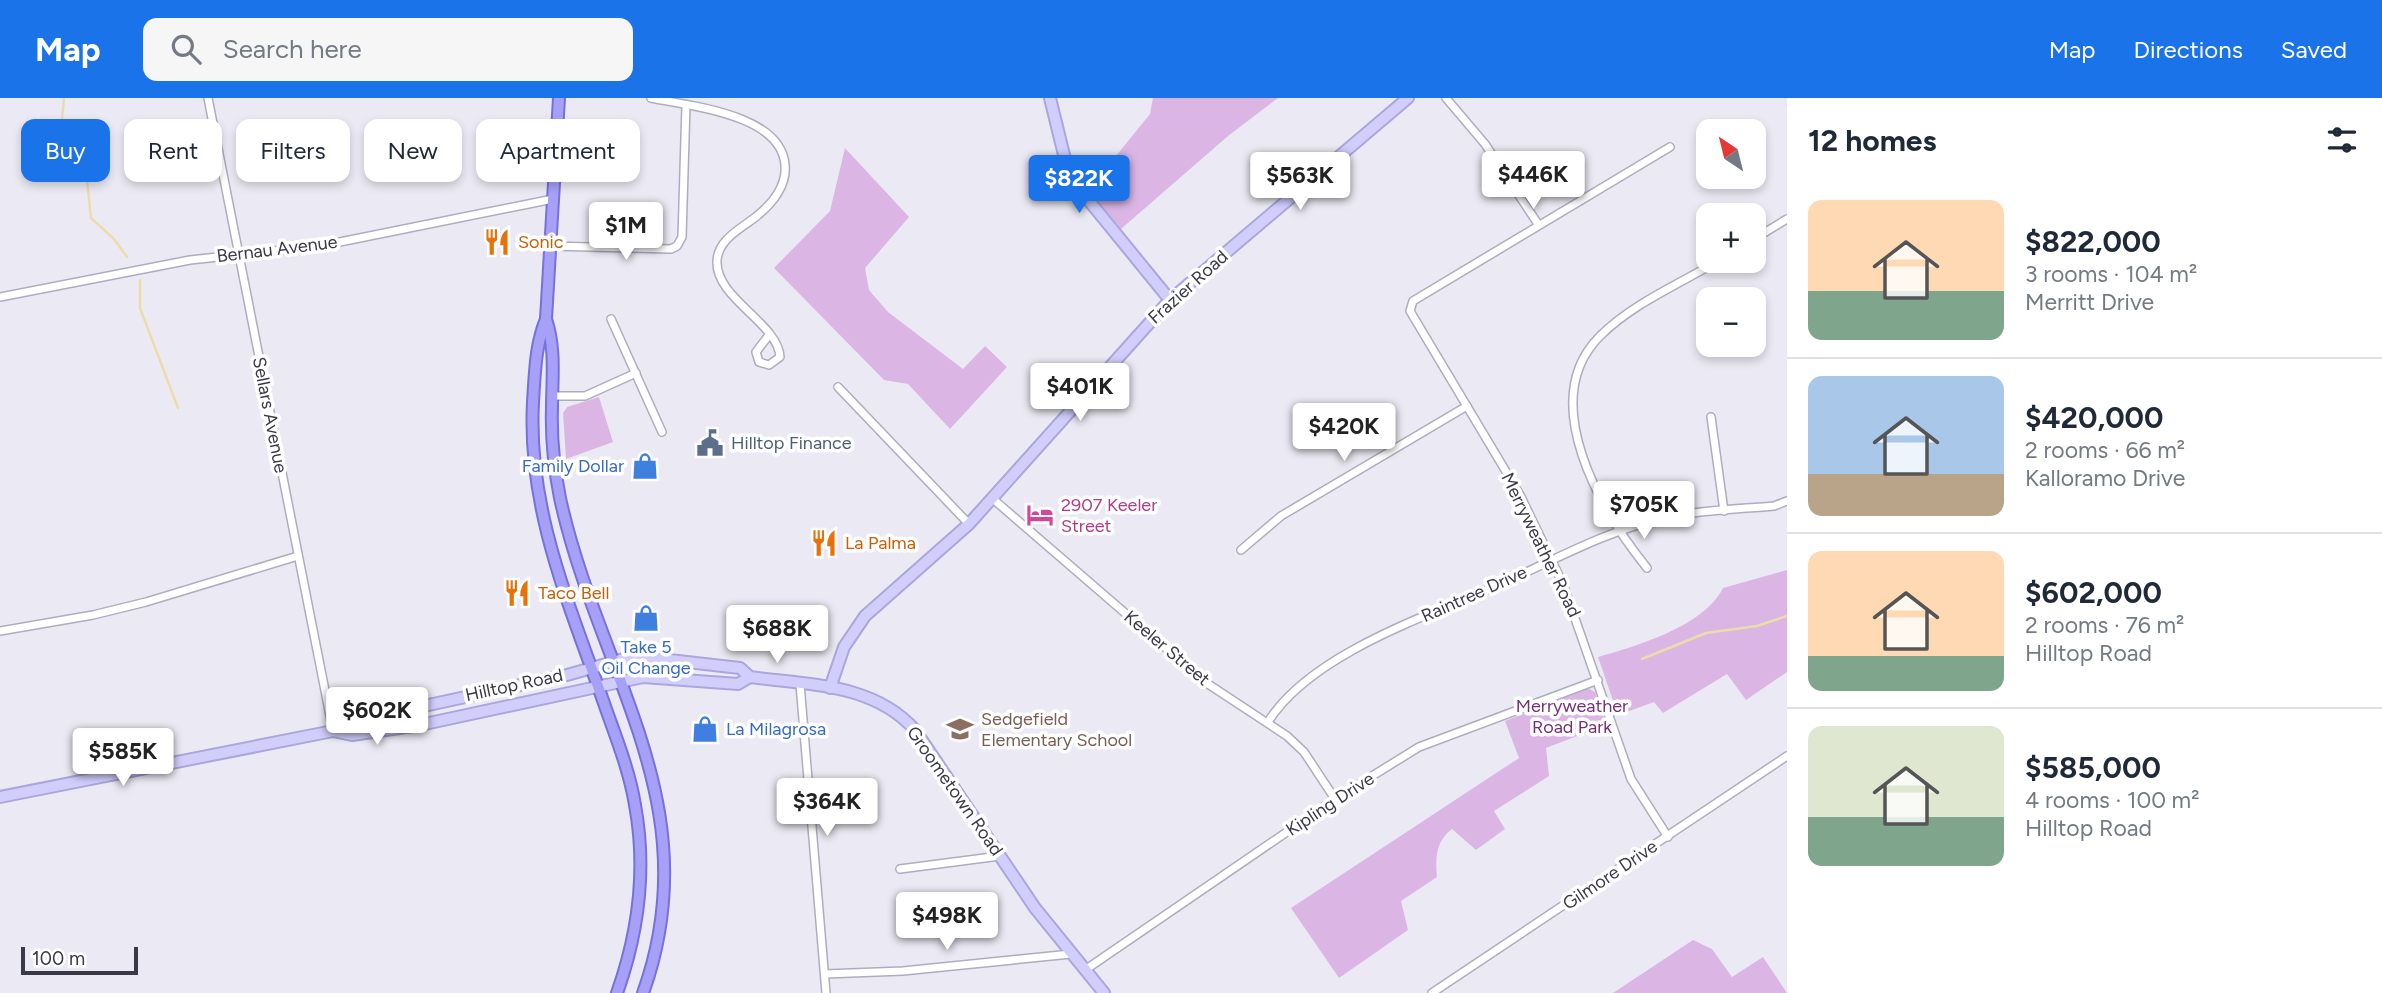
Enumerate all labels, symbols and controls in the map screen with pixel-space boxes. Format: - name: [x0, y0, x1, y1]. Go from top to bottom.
- search box: [143, 18, 633, 81]
- text: Map: [35, 30, 101, 69]
- icon: search: [167, 30, 205, 68]
- text: Search here: [223, 33, 362, 65]
- text: Map: [2049, 35, 2095, 64]
- text: Directions: [2133, 35, 2243, 64]
- text: Saved: [2281, 35, 2347, 64]
- chip: Buy: [21, 119, 110, 182]
- chip: Rent: [124, 119, 222, 182]
- chip: Filters: [236, 119, 350, 182]
- chip: New: [364, 119, 462, 182]
- chip: Apartment: [476, 119, 640, 182]
- north arrow: [1696, 119, 1766, 189]
- map controls: [1696, 119, 1766, 357]
- icon: filters: [2323, 121, 2361, 159]
- text: 12 homes: [1808, 122, 1936, 159]
- pin: $563K: [1251, 152, 1349, 212]
- pin: $446K: [1484, 152, 1582, 211]
- pin: $822K: [1030, 156, 1128, 215]
- text: $446K: [1498, 160, 1568, 188]
- text: $563K: [1266, 161, 1334, 189]
- text: $822K: [1045, 164, 1113, 192]
- pin: $1M: [592, 202, 660, 262]
- button: +: [1696, 203, 1766, 273]
- text: $1M: [605, 211, 647, 239]
- text: $822,000: [2025, 223, 2161, 260]
- restaurant icon: Sonic: [482, 227, 512, 257]
- icon: home: [1864, 228, 1948, 312]
- street label: Bernau Avenue: [215, 231, 339, 267]
- place label: Sonic: [518, 231, 564, 253]
- street label: Frazier Road: [1144, 245, 1232, 329]
- text: 3 rooms · 104 m²: [2025, 260, 2197, 288]
- button: −: [1696, 287, 1766, 357]
- text: Merritt Drive: [2025, 288, 2154, 316]
- street label: Sellars Avenue: [248, 355, 292, 475]
- pin: $401K: [1031, 364, 1129, 423]
- text: $401K: [1046, 372, 1114, 400]
- text: $420,000: [2025, 399, 2163, 436]
- pin: $420K: [1295, 404, 1393, 463]
- icon: home: [1864, 404, 1948, 488]
- text: $420K: [1309, 412, 1379, 440]
- public building icon: Hilltop Finance: [695, 428, 725, 458]
- place label: Hilltop Finance: [731, 432, 852, 454]
- text: 2 rooms · 66 m²: [2025, 436, 2185, 464]
- shop icon: Family Dollar: [630, 451, 660, 481]
- place label: Family Dollar: [522, 455, 624, 477]
- text: Kalloramo Drive: [2025, 464, 2185, 492]
- street label: Merryweather Road: [1496, 469, 1586, 621]
- pin: $705K: [1595, 482, 1693, 541]
- text: $705K: [1609, 490, 1679, 518]
- place label: 2907 Keeler Street: [1061, 494, 1157, 537]
- hotel icon: 2907 Keeler Street: [1025, 500, 1055, 530]
- restaurant icon: La Palma: [809, 528, 839, 558]
- place label: La Palma: [845, 532, 916, 554]
- street label: Raintree Drive: [1418, 561, 1530, 627]
- text: $602,000: [2025, 574, 2162, 611]
- restaurant icon: Taco Bell: [502, 578, 532, 608]
- icon: home: [1864, 579, 1948, 663]
- place label: Taco Bell: [538, 582, 609, 604]
- shop icon: Take 5 Oil Change: [631, 603, 661, 633]
- pin: $688K: [728, 606, 826, 665]
- street label: Keeler Street: [1120, 606, 1215, 690]
- text: 2 rooms · 76 m²: [2025, 611, 2184, 639]
- text: $688K: [742, 614, 812, 642]
- place label: Take 5 Oil Change: [601, 636, 691, 679]
- text: Hilltop Road: [2025, 639, 2152, 667]
- street label: Hilltop Road: [463, 664, 565, 706]
- pin: $602K: [328, 688, 426, 747]
- park label: Merryweather Road Park: [1516, 695, 1628, 738]
- text: $602K: [342, 696, 412, 724]
- place label: Sedgefield Elementary School: [981, 708, 1132, 751]
- shop icon: La Milagrosa: [690, 714, 720, 744]
- school or university icon: Sedgefield Elementary School: [945, 714, 975, 744]
- place label: La Milagrosa: [726, 718, 826, 740]
- street label: Groometown Road: [902, 722, 1008, 860]
- pin: $585K: [74, 728, 172, 788]
- text: $585K: [89, 737, 157, 765]
- text: $585,000: [2025, 749, 2161, 786]
- icon: home: [1864, 754, 1948, 838]
- street label: Kipling Drive: [1282, 767, 1378, 841]
- pin: $364K: [778, 778, 876, 838]
- text: 4 rooms · 100 m²: [2025, 786, 2199, 814]
- text: $364K: [793, 787, 861, 815]
- text: Hilltop Road: [2025, 814, 2152, 842]
- street label: Gilmore Drive: [1558, 835, 1662, 915]
- pin: $498K: [898, 892, 996, 952]
- text: $498K: [912, 901, 982, 929]
- scale bar: [21, 944, 138, 976]
- text: 100 m: [32, 947, 85, 970]

